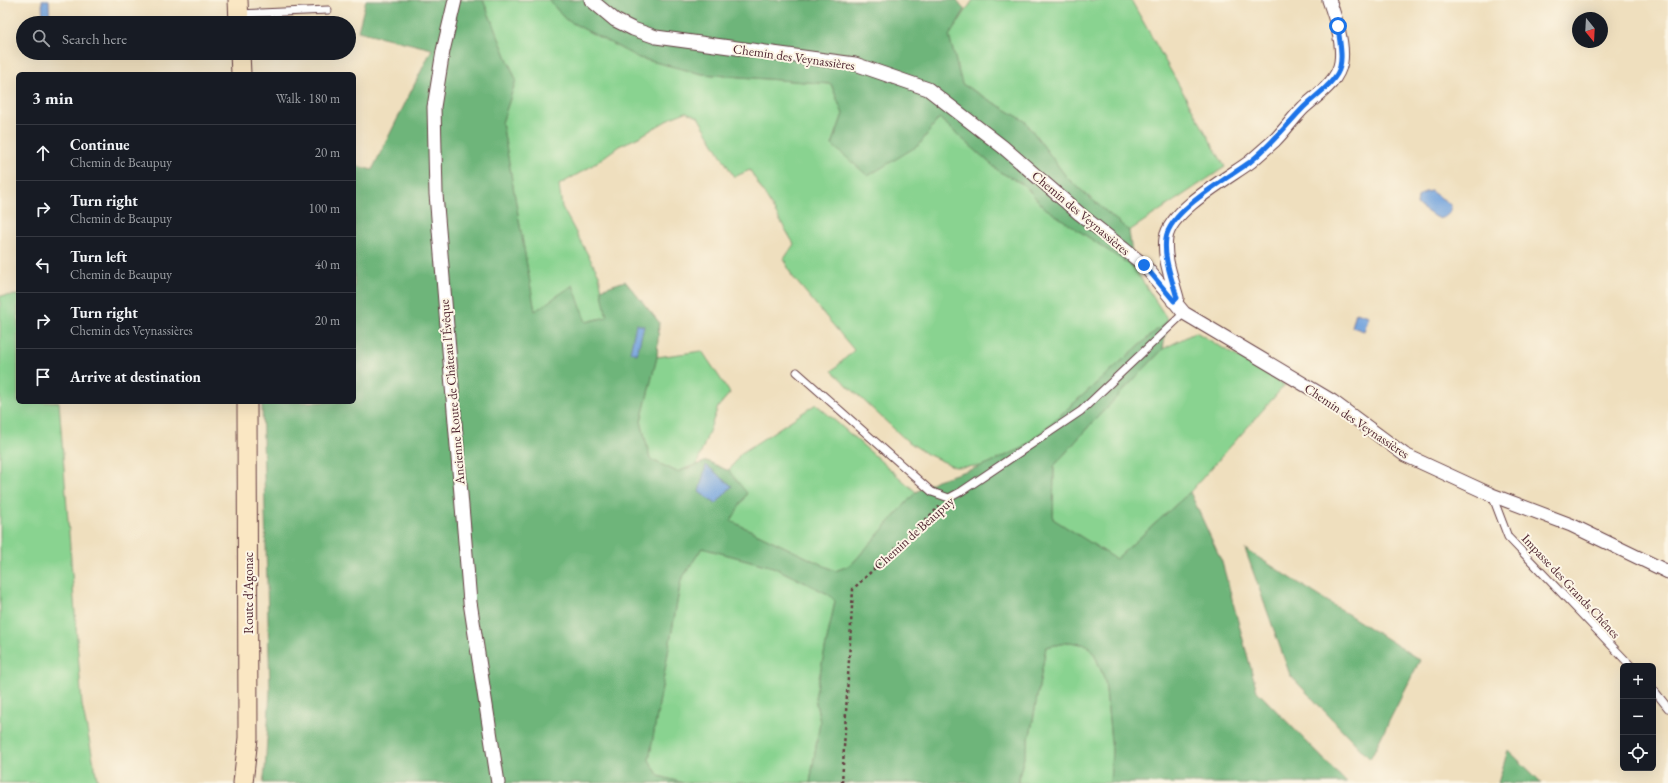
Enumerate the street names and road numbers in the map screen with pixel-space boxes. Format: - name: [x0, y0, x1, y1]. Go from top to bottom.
- street label: Chemin des Veynassières: [732, 40, 856, 74]
- street label: Chemin des Veynassières: [1029, 167, 1133, 259]
- street label: Ancienne Route de Château l'Évêque: [435, 299, 469, 486]
- street label: Chemin des Veynassières: [1301, 380, 1413, 462]
- street label: Chemin de Beaupuy: [870, 492, 958, 573]
- street label: Impasse des Grands Chênes: [1518, 530, 1624, 642]
- street label: Route d'Agonac: [240, 552, 257, 634]

